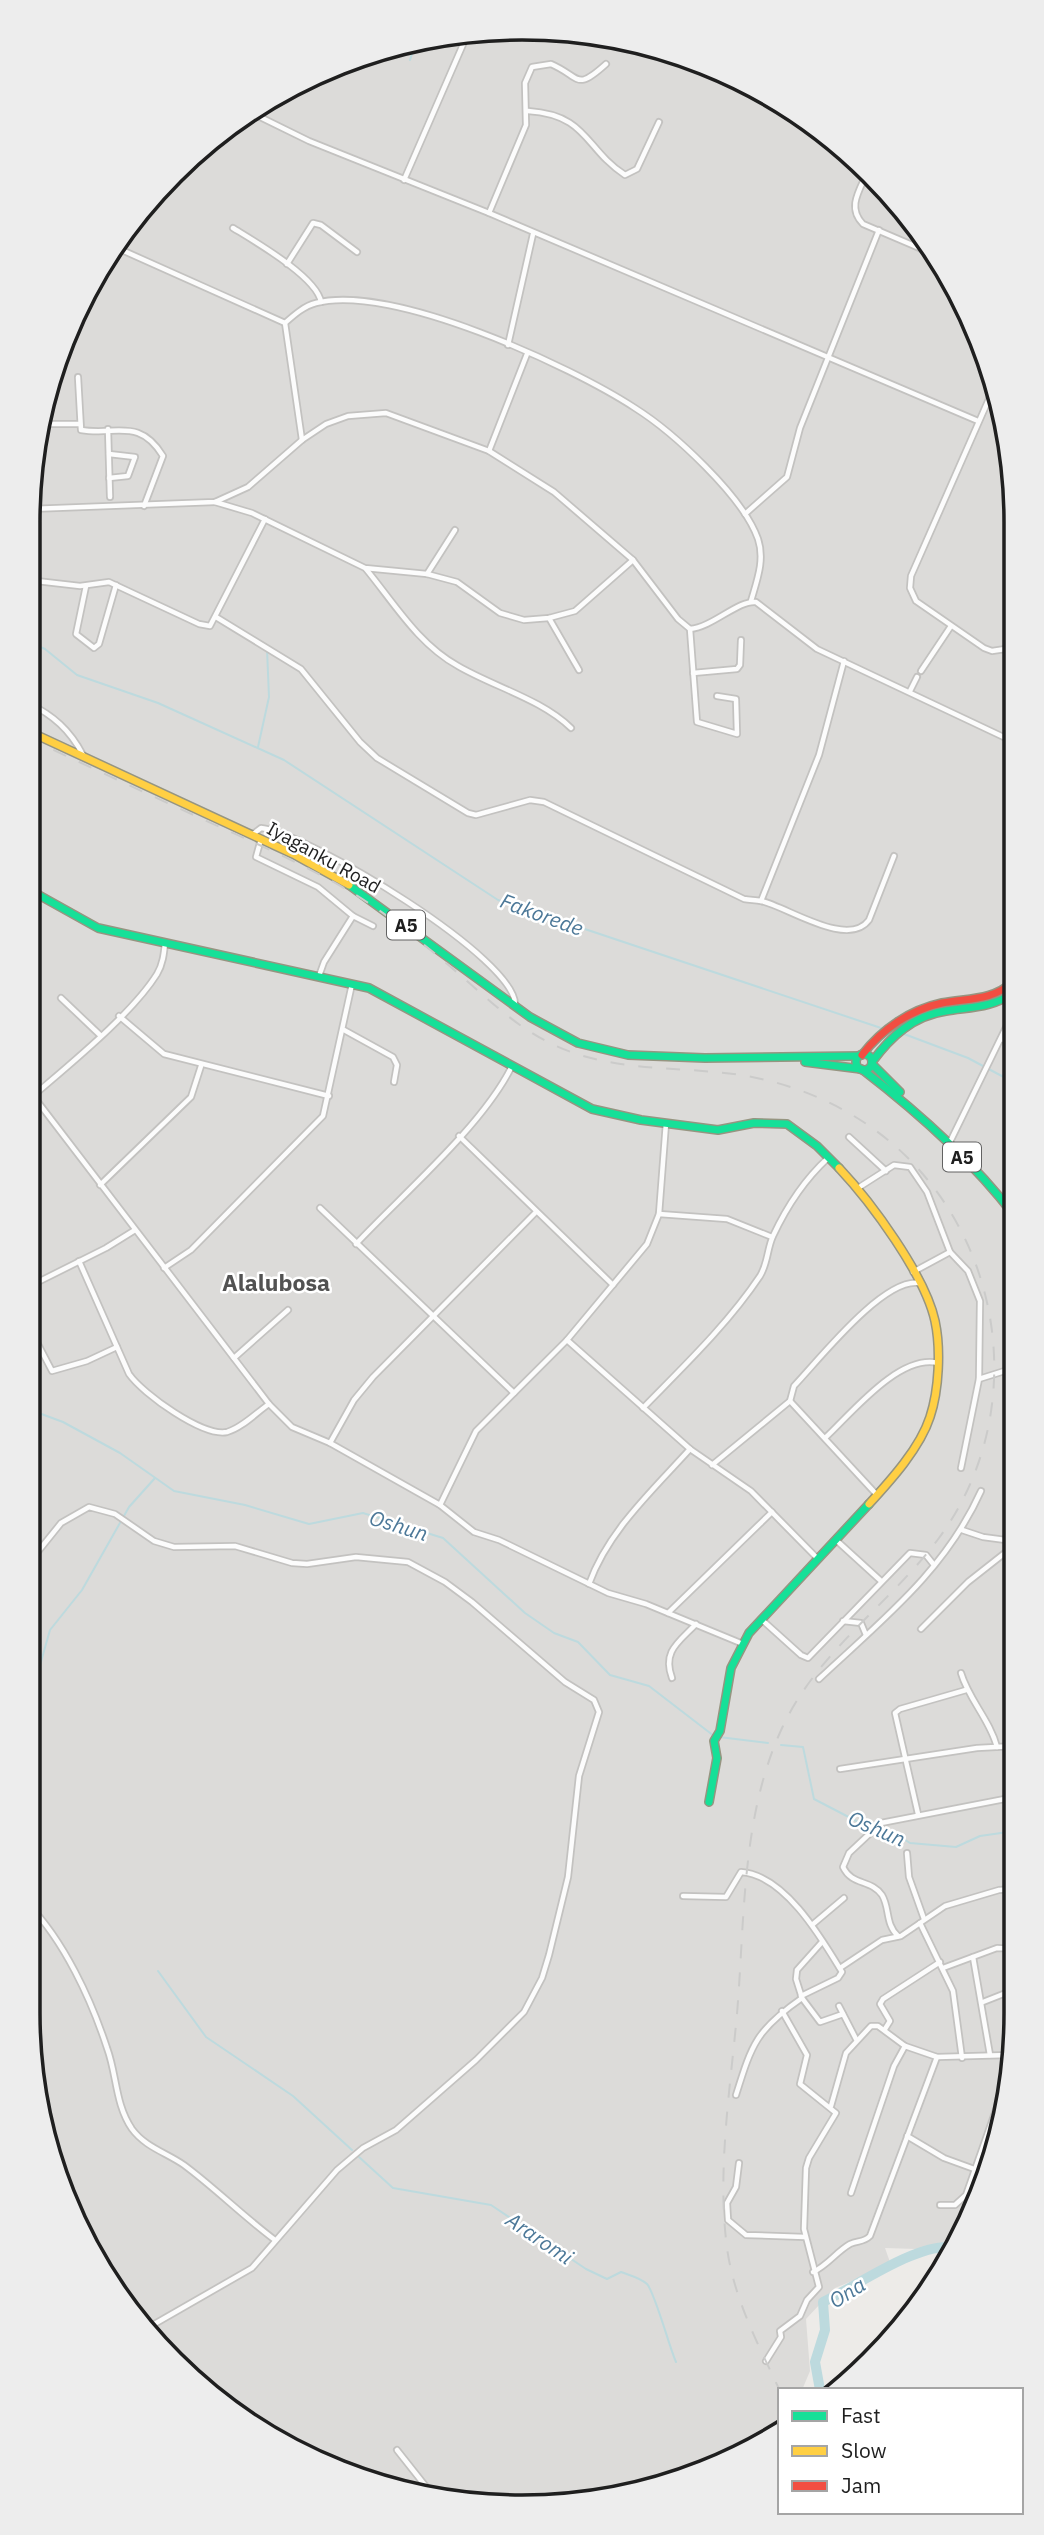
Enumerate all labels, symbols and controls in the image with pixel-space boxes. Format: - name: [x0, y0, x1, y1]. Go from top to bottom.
- street label: Iyaganku Road: [263, 816, 385, 898]
- water label: Fakorede: [497, 886, 588, 942]
- road number: A5: [387, 910, 425, 940]
- road number: A5: [943, 1142, 981, 1172]
- district label: Alalubosa: [222, 1267, 330, 1297]
- water label: Oshun: [366, 1503, 432, 1547]
- water label: Oshun: [844, 1803, 910, 1853]
- water label: Araromi: [500, 2205, 579, 2271]
- water label: Ona: [823, 2270, 871, 2314]
- legend: [778, 2388, 1023, 2514]
- text: Fast: [841, 2401, 881, 2429]
- text: Slow: [841, 2436, 887, 2464]
- text: Jam: [841, 2471, 881, 2499]

